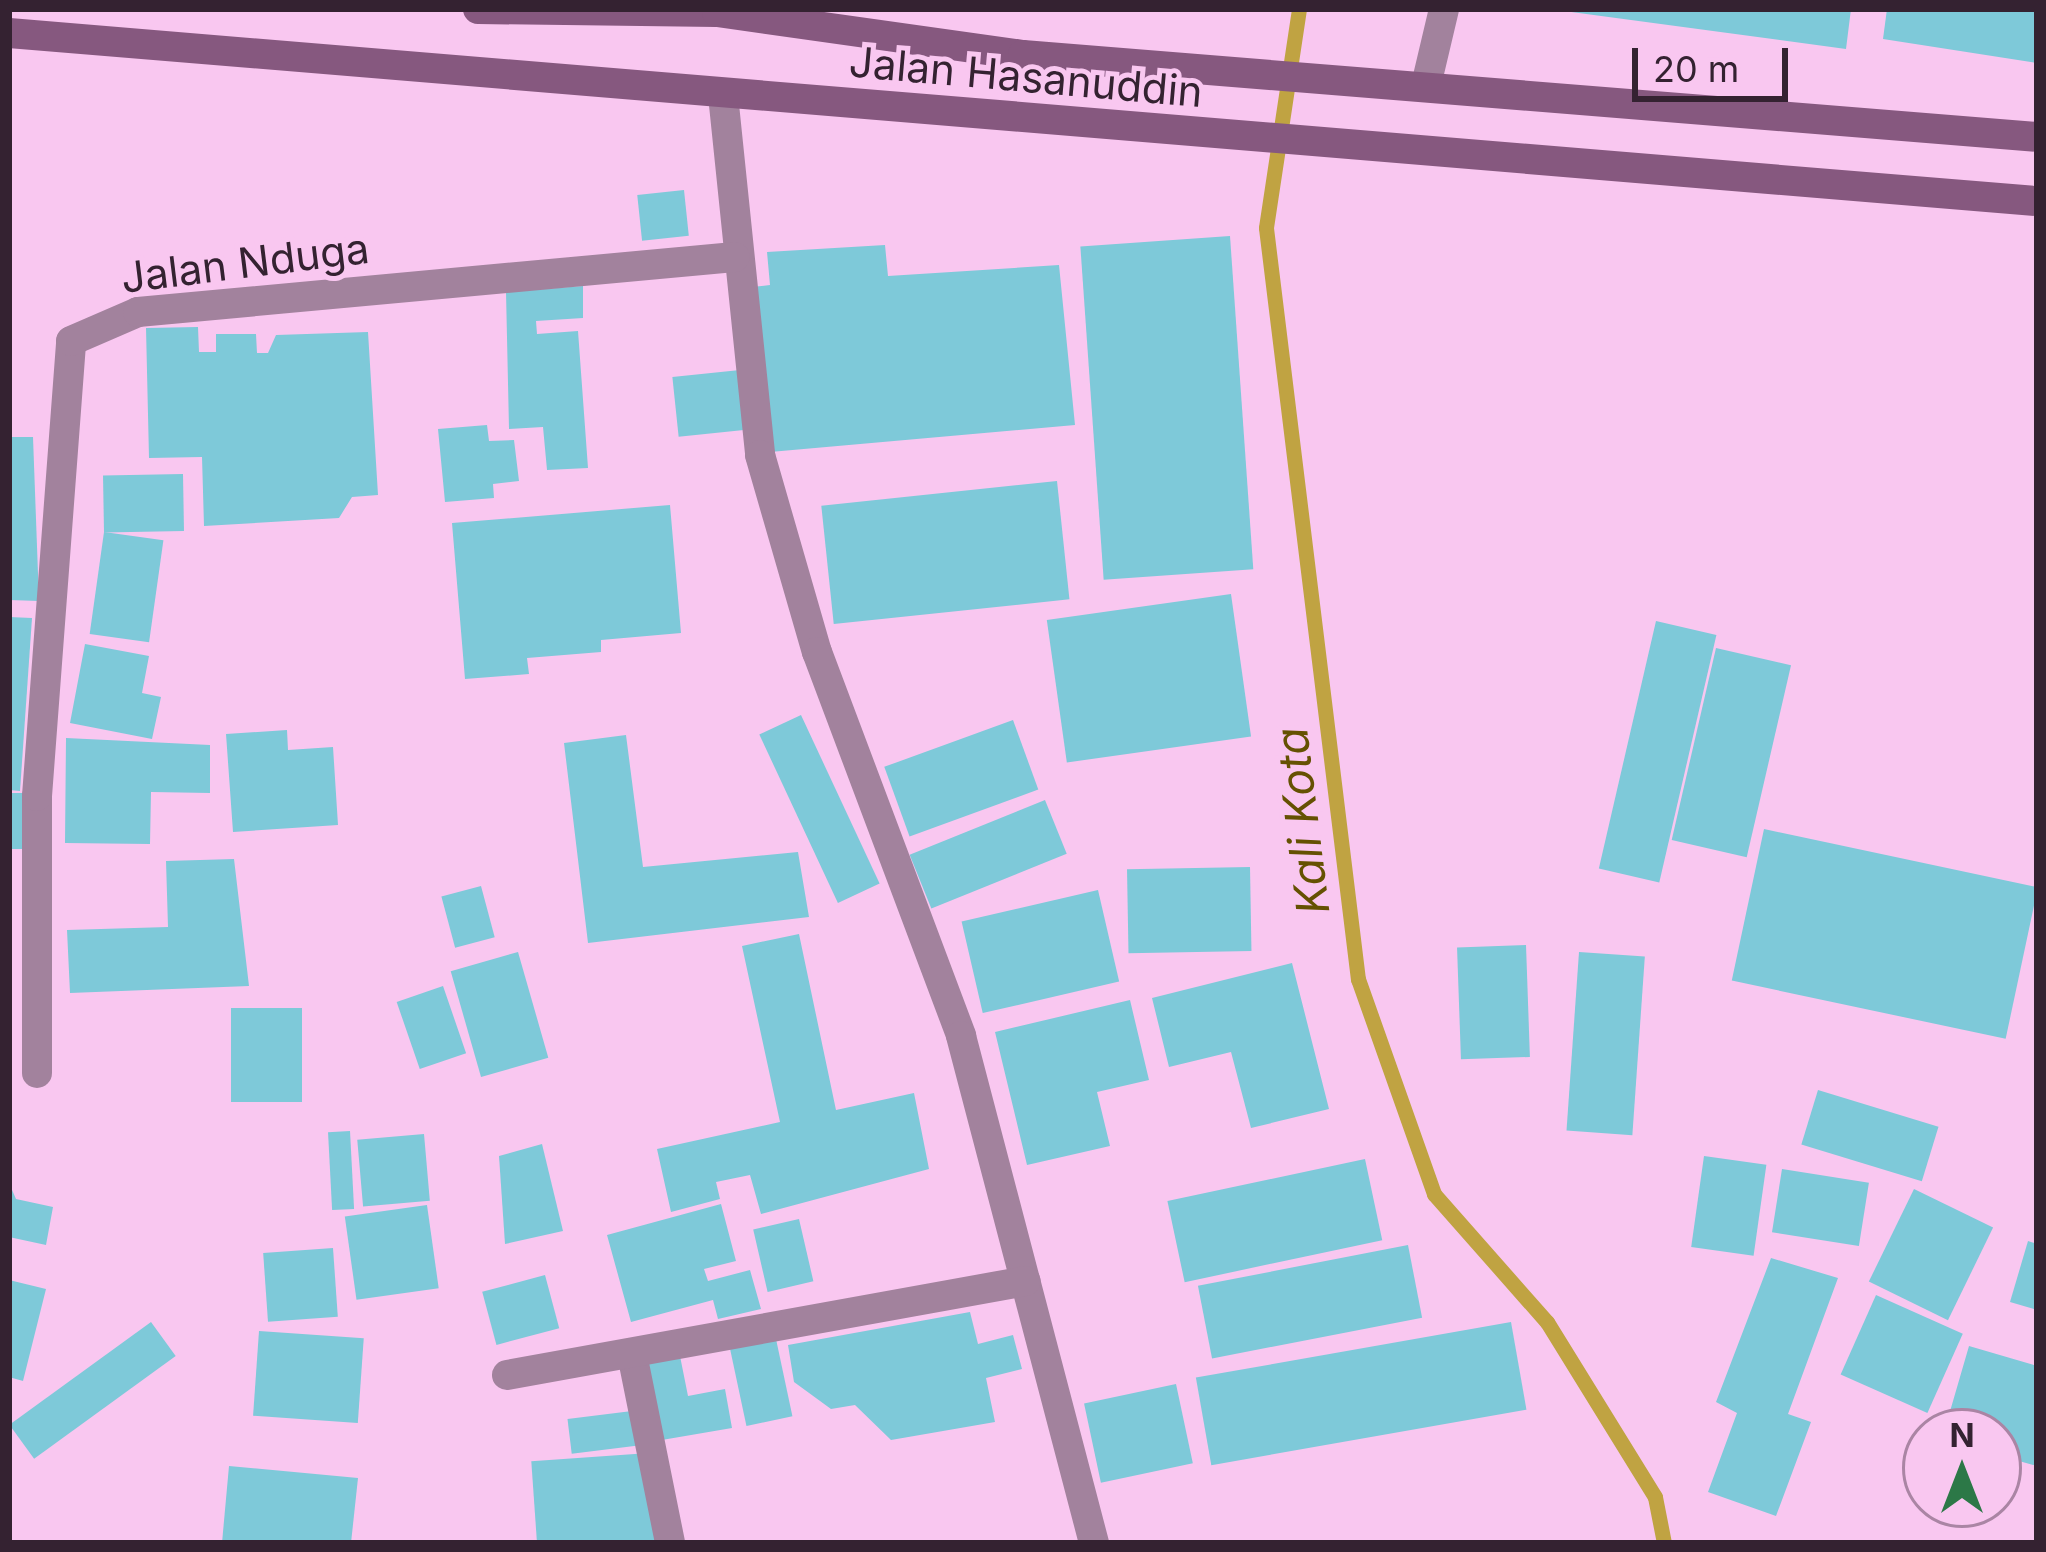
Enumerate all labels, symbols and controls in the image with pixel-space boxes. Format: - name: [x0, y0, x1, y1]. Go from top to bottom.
- scale bar: [1638, 24, 1794, 98]
- street label: Jalan Hasanuddin: [847, 36, 1205, 118]
- text: 20 m: [1653, 47, 1739, 91]
- street label: Jalan Nduga: [118, 223, 372, 303]
- water label: Kali Kota: [1264, 724, 1340, 918]
- north arrow: [1902, 1408, 2022, 1528]
- text: N: [1949, 1415, 1975, 1455]

